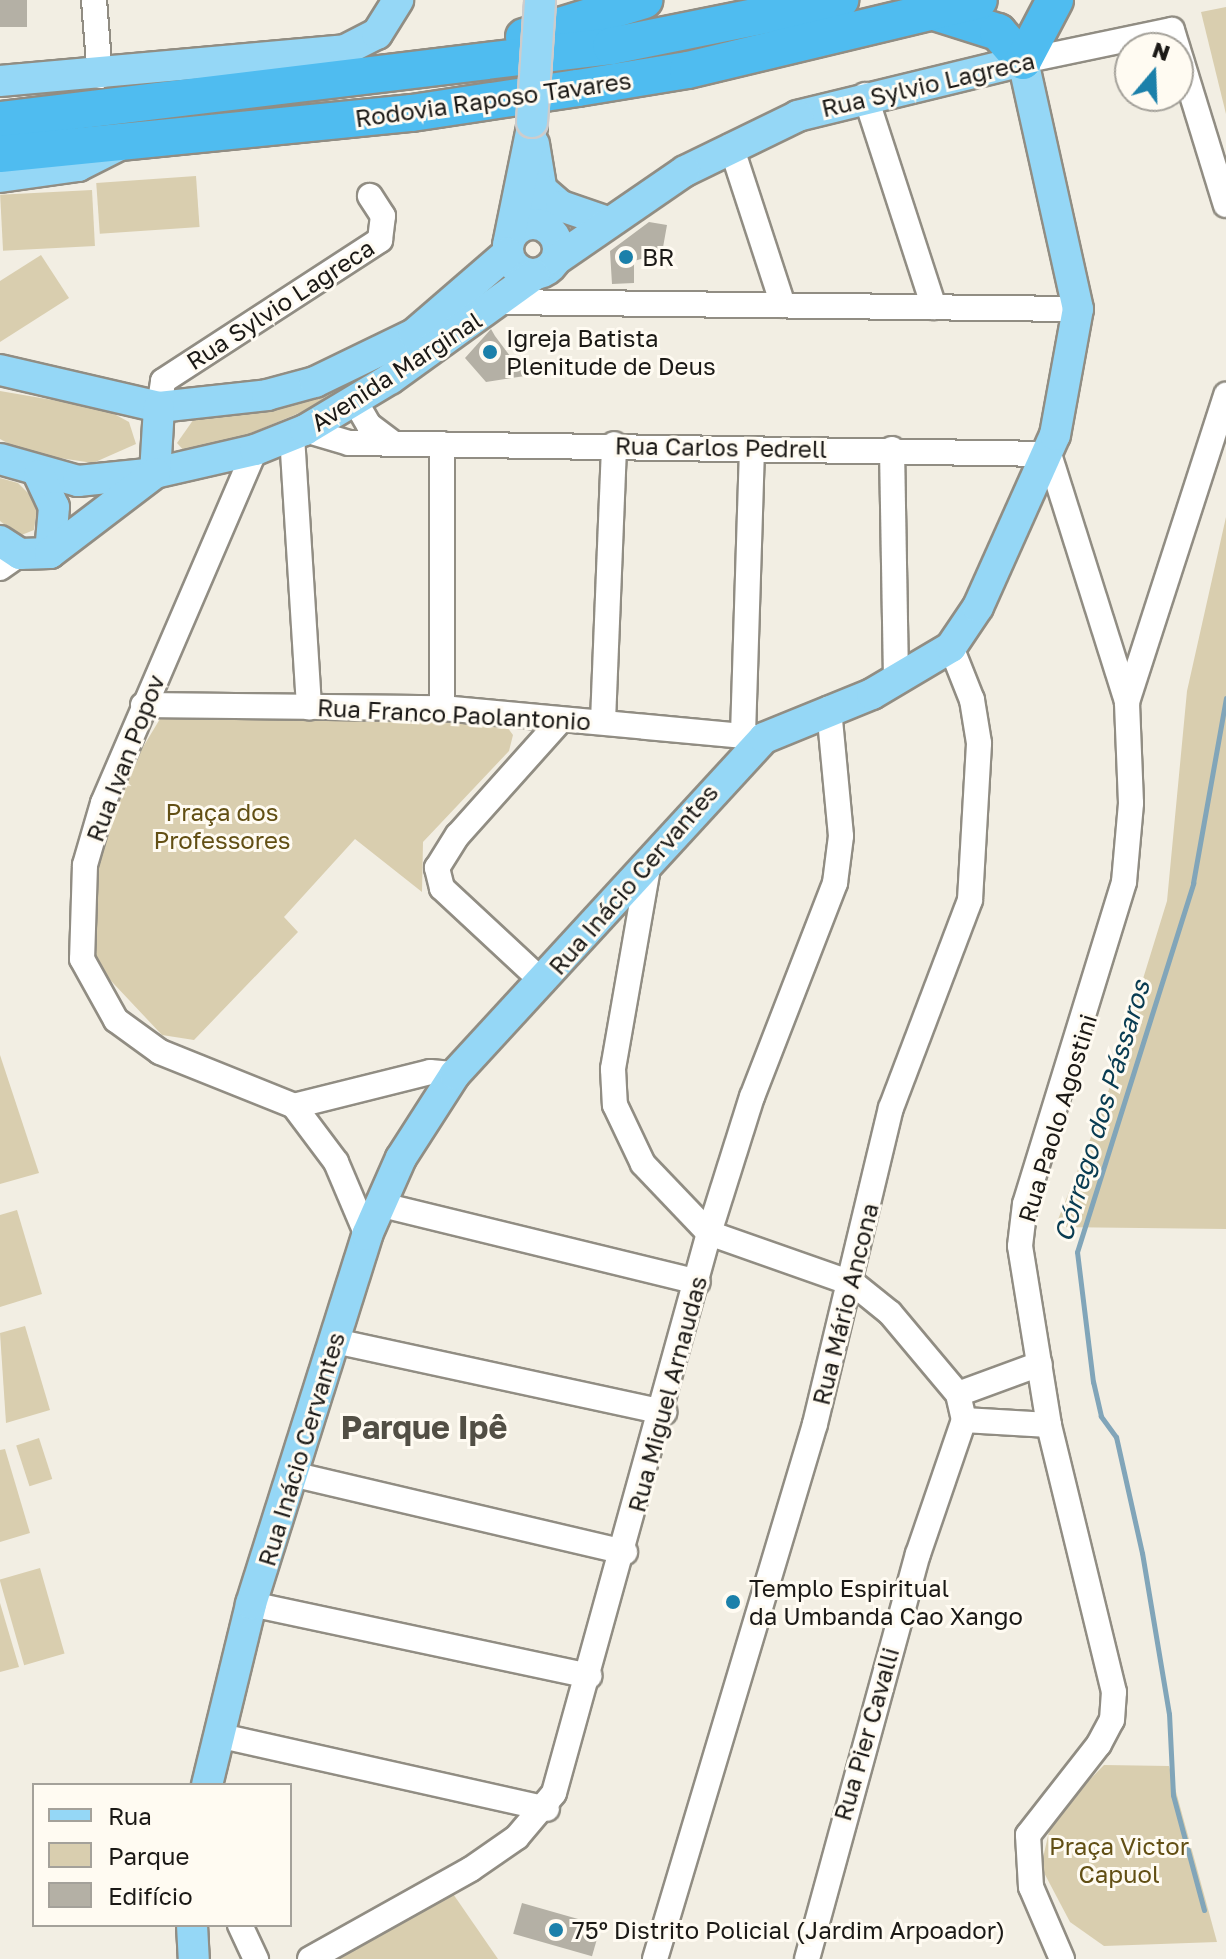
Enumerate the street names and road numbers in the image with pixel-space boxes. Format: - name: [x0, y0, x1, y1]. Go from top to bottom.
- street label: Rua Sylvio Lagreca: [819, 45, 1037, 123]
- street label: Rodovia Raposo Tavares: [353, 65, 633, 133]
- street label: Rua Sylvio Lagreca: [181, 233, 379, 375]
- street label: Avenida Marginal: [305, 305, 487, 437]
- street label: Rua Carlos Pedrell: [615, 431, 827, 463]
- street label: Rua Ivan Popov: [80, 670, 170, 846]
- street label: Rua Franco Paolantonio: [316, 692, 592, 736]
- street label: Rua Inácio Cervantes: [542, 778, 724, 980]
- street label: Rua Paolo Agostini: [1012, 1010, 1102, 1226]
- street label: Rua Mário Ancona: [806, 1200, 884, 1408]
- street label: Rua Miguel Arnaudas: [622, 1273, 712, 1515]
- street label: Rua Inácio Cervantes: [252, 1329, 350, 1569]
- street label: Rua Pier Cavalli: [828, 1644, 904, 1824]

